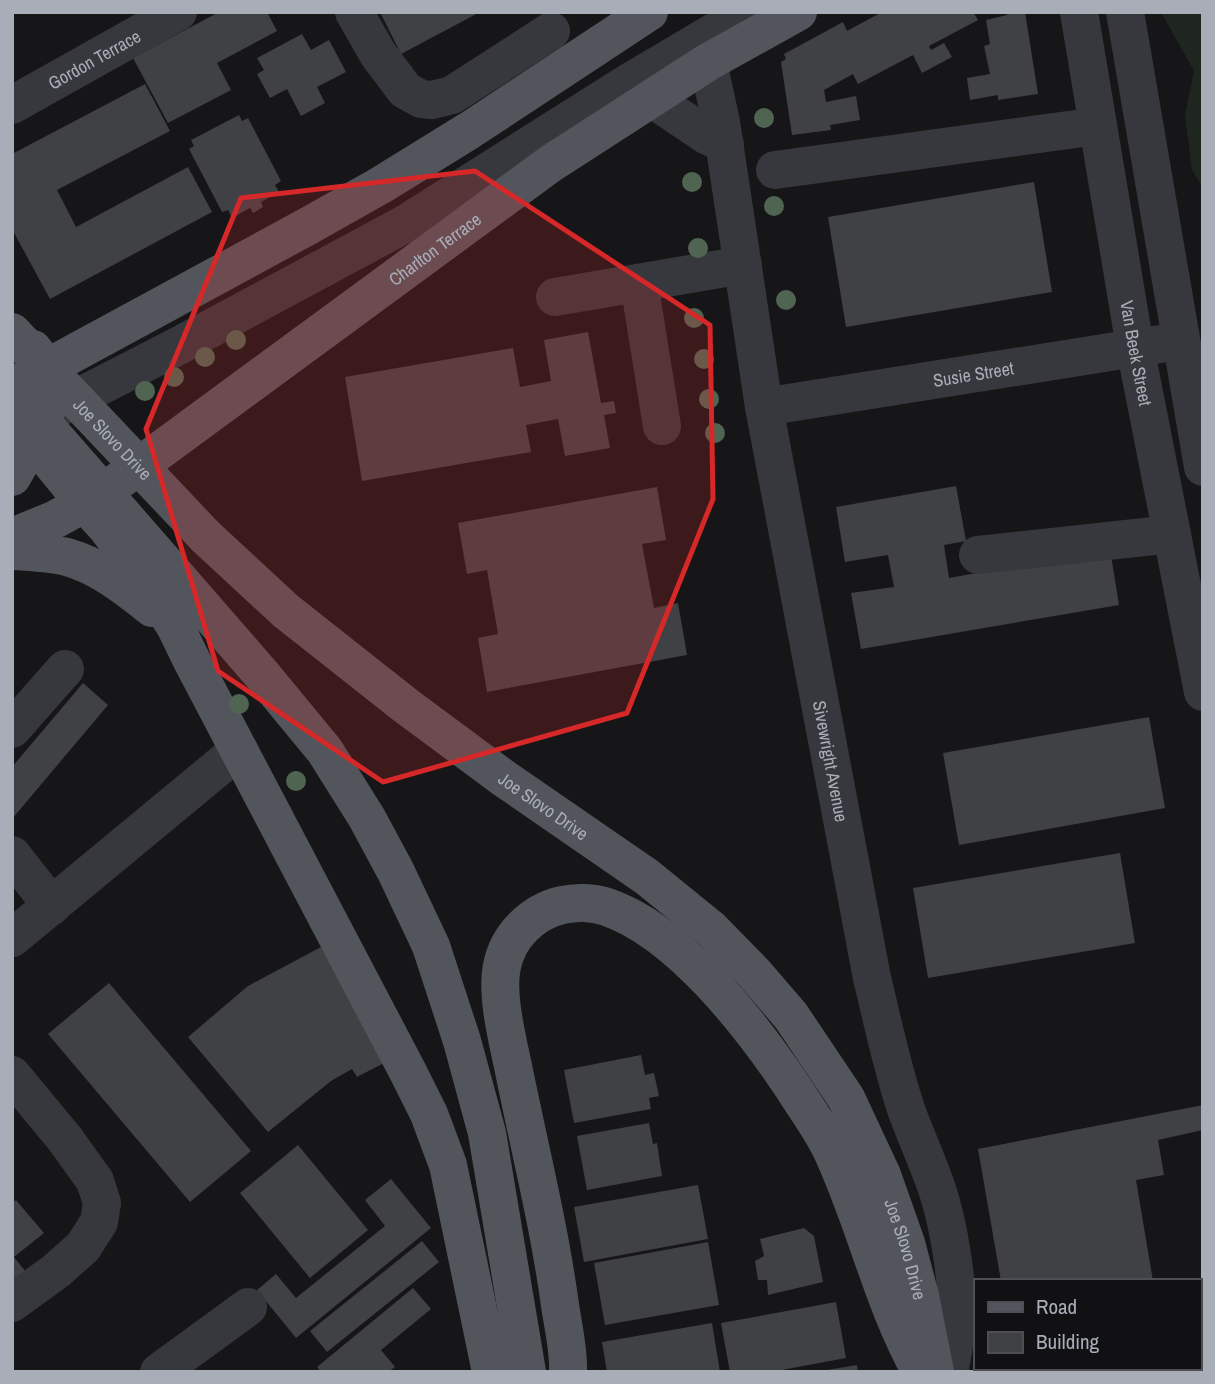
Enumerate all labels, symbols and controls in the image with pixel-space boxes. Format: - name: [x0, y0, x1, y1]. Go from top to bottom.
- street label: Gordon Terrace: [43, 23, 145, 95]
- street label: Charlton Terrace: [383, 206, 486, 291]
- street label: Van Beek Street: [1115, 299, 1159, 408]
- street label: Susie Street: [931, 355, 1015, 392]
- street label: Joe Slovo Drive: [68, 392, 158, 485]
- street label: Sivewright Avenue: [807, 698, 855, 824]
- street label: Joe Slovo Drive: [494, 766, 594, 846]
- street label: Joe Slovo Drive: [879, 1195, 933, 1302]
- legend: [974, 1279, 1201, 1370]
- text: Road: [1036, 1292, 1077, 1321]
- text: Building: [1036, 1327, 1100, 1356]

